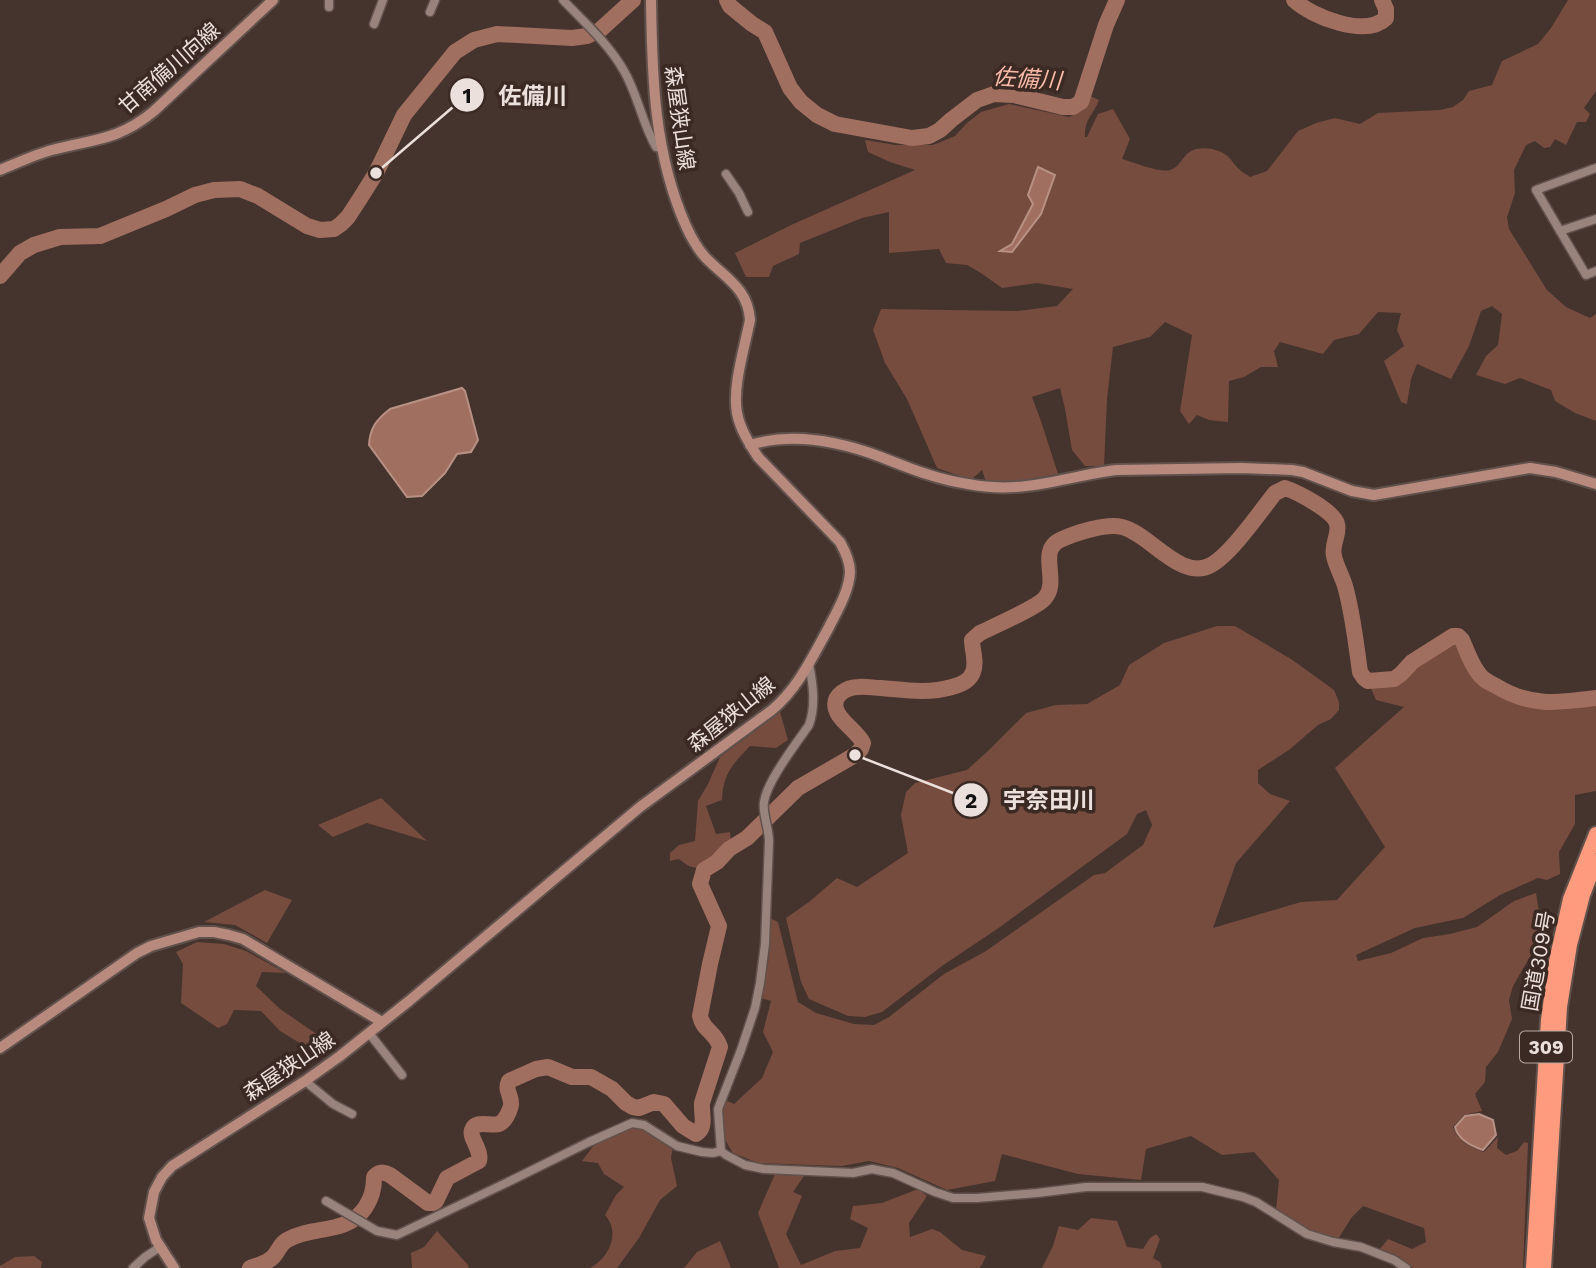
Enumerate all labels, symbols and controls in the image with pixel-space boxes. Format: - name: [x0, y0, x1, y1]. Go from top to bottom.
- street label: 甘南備川向線: [113, 17, 225, 119]
- water label: 佐備川: [992, 63, 1065, 95]
- street label: 森屋狭山線: [660, 64, 700, 172]
- callout: 佐備川: [449, 73, 581, 117]
- text: 1: [462, 83, 472, 108]
- text: 佐備川: [499, 83, 568, 110]
- street label: 森屋狭山線: [682, 671, 780, 757]
- callout: 宇奈田川: [954, 778, 1109, 822]
- text: 宇奈田川: [1003, 787, 1095, 814]
- text: 2: [965, 788, 977, 813]
- street label: 国道309号: [1517, 909, 1559, 1013]
- street label: 森屋狭山線: [238, 1026, 340, 1106]
- road number: 309: [1520, 1032, 1572, 1063]

